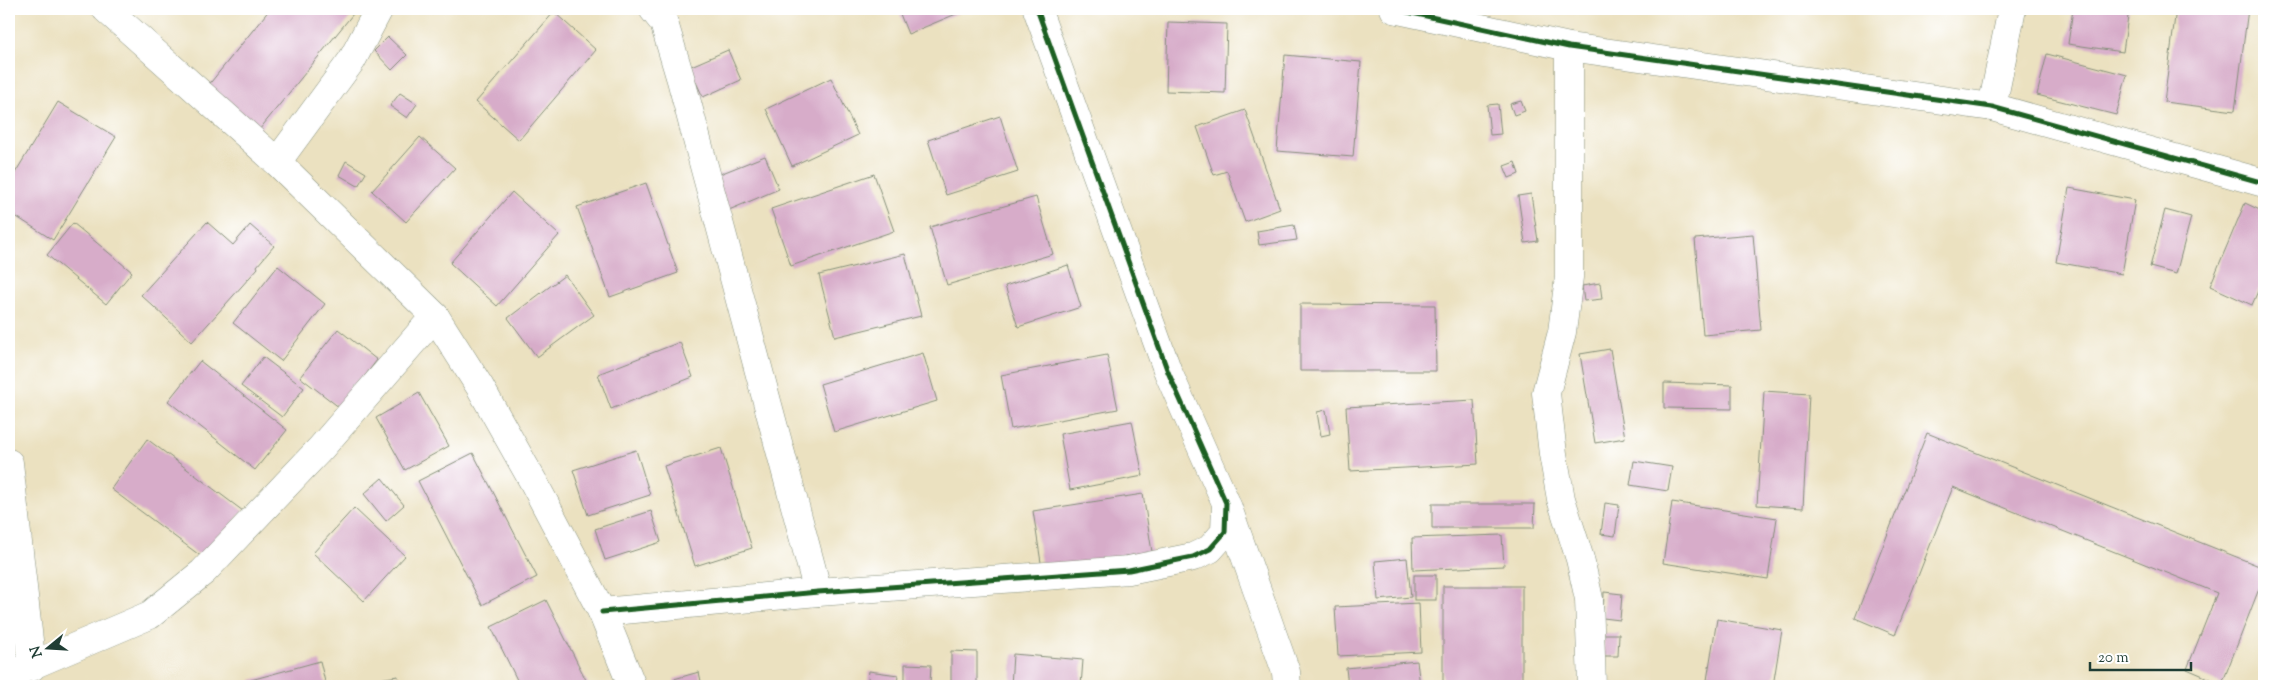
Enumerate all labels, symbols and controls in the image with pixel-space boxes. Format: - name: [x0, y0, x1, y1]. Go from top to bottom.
- north arrow: [22, 622, 72, 672]
- scale bar: [2090, 640, 2192, 672]
- text: N: [26, 643, 49, 660]
- text: 20 m: [2098, 648, 2129, 669]

